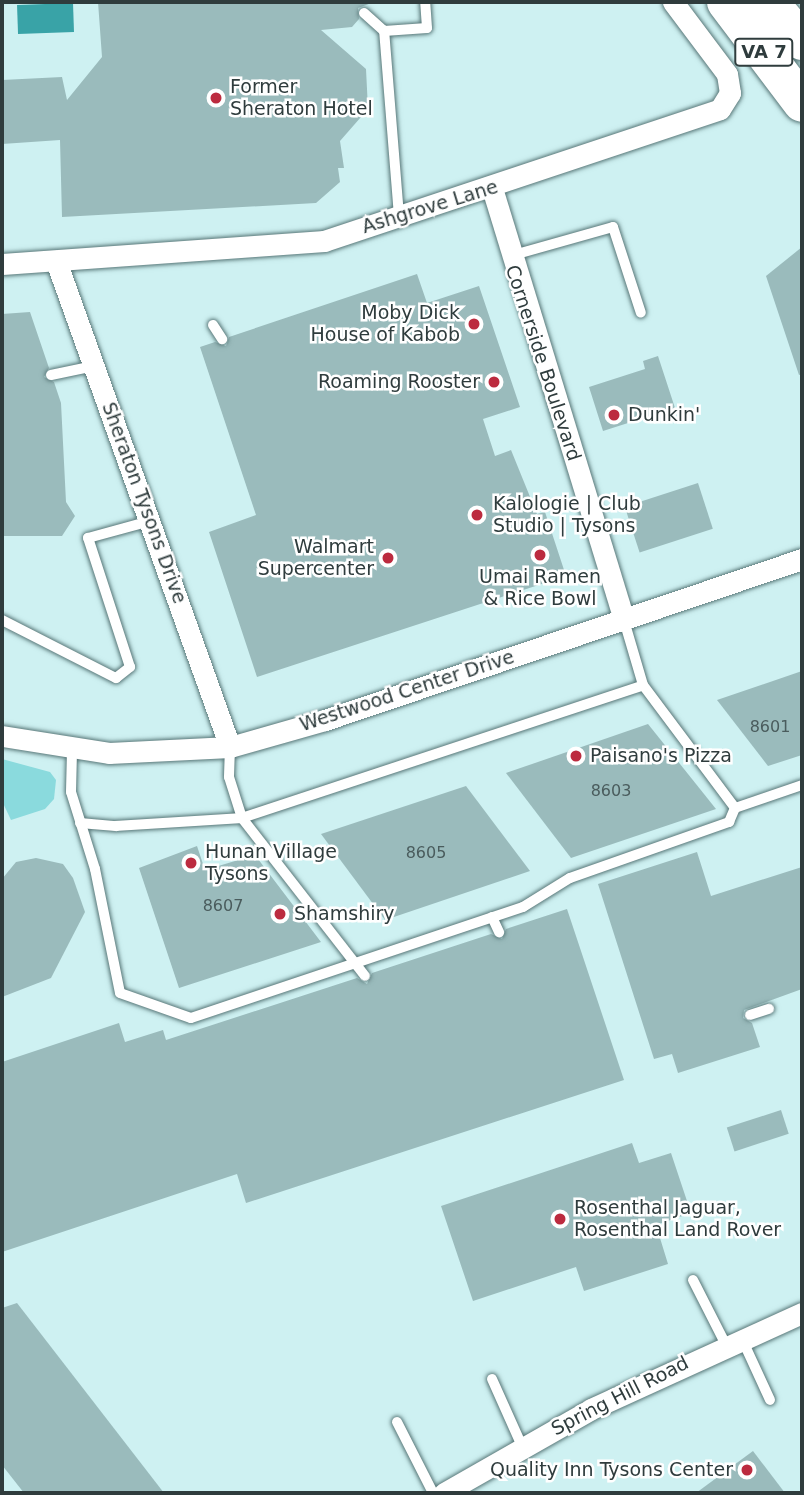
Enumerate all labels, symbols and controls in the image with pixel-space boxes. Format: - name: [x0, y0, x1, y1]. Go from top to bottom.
- road number: VA 7: [734, 38, 794, 66]
- place label: Former Sheraton Hotel: [230, 76, 373, 120]
- marker: Former Sheraton Hotel: [208, 90, 224, 106]
- street label: Ashgrove Lane: [359, 175, 501, 239]
- street label: Cornerside Boulevard: [500, 262, 586, 464]
- place label: Moby Dick House of Kabob: [311, 302, 460, 346]
- marker: Moby Dick House of Kabob: [466, 316, 482, 332]
- place label: Roaming Rooster: [318, 371, 480, 393]
- marker: Roaming Rooster: [486, 374, 502, 390]
- street label: Sheraton Tysons Drive: [97, 399, 191, 607]
- place label: Dunkin': [628, 404, 700, 426]
- marker: Dunkin': [606, 407, 622, 423]
- place label: Kalologie | Club Studio | Tysons: [493, 493, 641, 537]
- marker: Kalologie | Club Studio | Tysons: [467, 505, 487, 525]
- place label: Walmart Supercenter: [258, 536, 374, 580]
- marker: Umai Ramen & Rice Bowl: [532, 547, 548, 563]
- marker: Walmart Supercenter: [380, 550, 396, 566]
- place label: Umai Ramen & Rice Bowl: [479, 566, 601, 610]
- street label: Westwood Center Drive: [297, 646, 517, 736]
- house number: 8601: [750, 717, 790, 737]
- place label: Paisano's Pizza: [590, 745, 732, 767]
- marker: Paisano's Pizza: [568, 748, 584, 764]
- house number: 8603: [591, 781, 631, 801]
- place label: Hunan Village Tysons: [205, 841, 337, 885]
- house number: 8605: [406, 843, 446, 863]
- marker: Hunan Village Tysons: [183, 855, 199, 871]
- house number: 8607: [203, 896, 243, 916]
- place label: Shamshiry: [294, 903, 395, 925]
- marker: Shamshiry: [272, 906, 288, 922]
- place label: Rosenthal Jaguar, Rosenthal Land Rover: [574, 1197, 781, 1241]
- marker: Rosenthal Jaguar, Rosenthal Land Rover: [552, 1211, 568, 1227]
- street label: Spring Hill Road: [547, 1352, 693, 1440]
- place label: Quality Inn Tysons Center: [490, 1459, 733, 1481]
- marker: Quality Inn Tysons Center: [739, 1462, 755, 1478]

